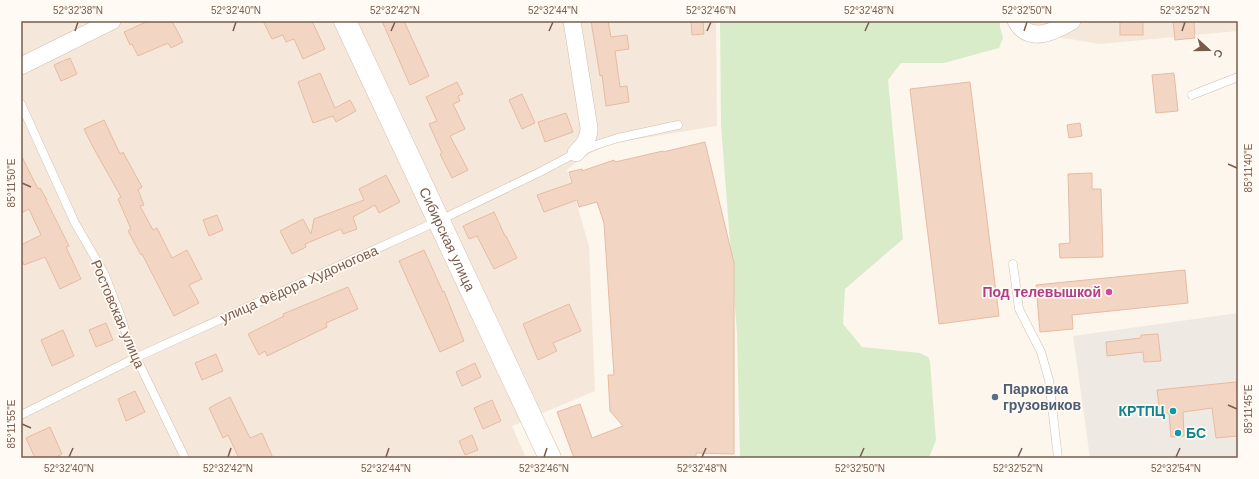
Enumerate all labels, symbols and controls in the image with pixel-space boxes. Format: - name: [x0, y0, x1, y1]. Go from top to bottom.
- text: 52°32'38"N: [53, 5, 103, 16]
- text: 52°32'40"N: [211, 5, 261, 16]
- text: 52°32'42"N: [370, 5, 420, 16]
- text: 52°32'44"N: [528, 5, 578, 16]
- text: 52°32'46"N: [686, 5, 736, 16]
- text: 52°32'48"N: [844, 5, 894, 16]
- text: 52°32'50"N: [1002, 5, 1052, 16]
- text: 52°32'52"N: [1160, 5, 1210, 16]
- north arrow: [1189, 30, 1229, 70]
- text: С: [1211, 48, 1225, 59]
- text: 85°11'40"E: [1243, 143, 1254, 192]
- text: 85°11'50"E: [6, 158, 17, 207]
- street label: Сибирская улица: [416, 185, 479, 294]
- street label: улица Фёдора Худоногова: [218, 242, 381, 326]
- street label: Ростовская улица: [88, 257, 148, 371]
- place label: Под телевышкой: [982, 284, 1101, 300]
- marker: Под телевышкой: [1104, 287, 1114, 297]
- place label: Парковка грузовиков: [1003, 381, 1082, 413]
- text: 85°11'45"E: [1243, 384, 1254, 433]
- marker: Парковка грузовиков: [990, 392, 1000, 402]
- text: 85°11'55"E: [6, 399, 17, 448]
- place label: КРТПЦ: [1118, 403, 1166, 419]
- marker: КРТПЦ: [1168, 406, 1178, 416]
- place label: БС: [1186, 425, 1206, 441]
- marker: БС: [1173, 428, 1183, 438]
- text: 52°32'40"N: [44, 463, 94, 474]
- text: 52°32'42"N: [203, 463, 253, 474]
- text: 52°32'44"N: [361, 463, 411, 474]
- text: 52°32'46"N: [519, 463, 569, 474]
- text: 52°32'48"N: [677, 463, 727, 474]
- text: 52°32'50"N: [835, 463, 885, 474]
- text: 52°32'52"N: [993, 463, 1043, 474]
- text: 52°32'54"N: [1151, 463, 1201, 474]

